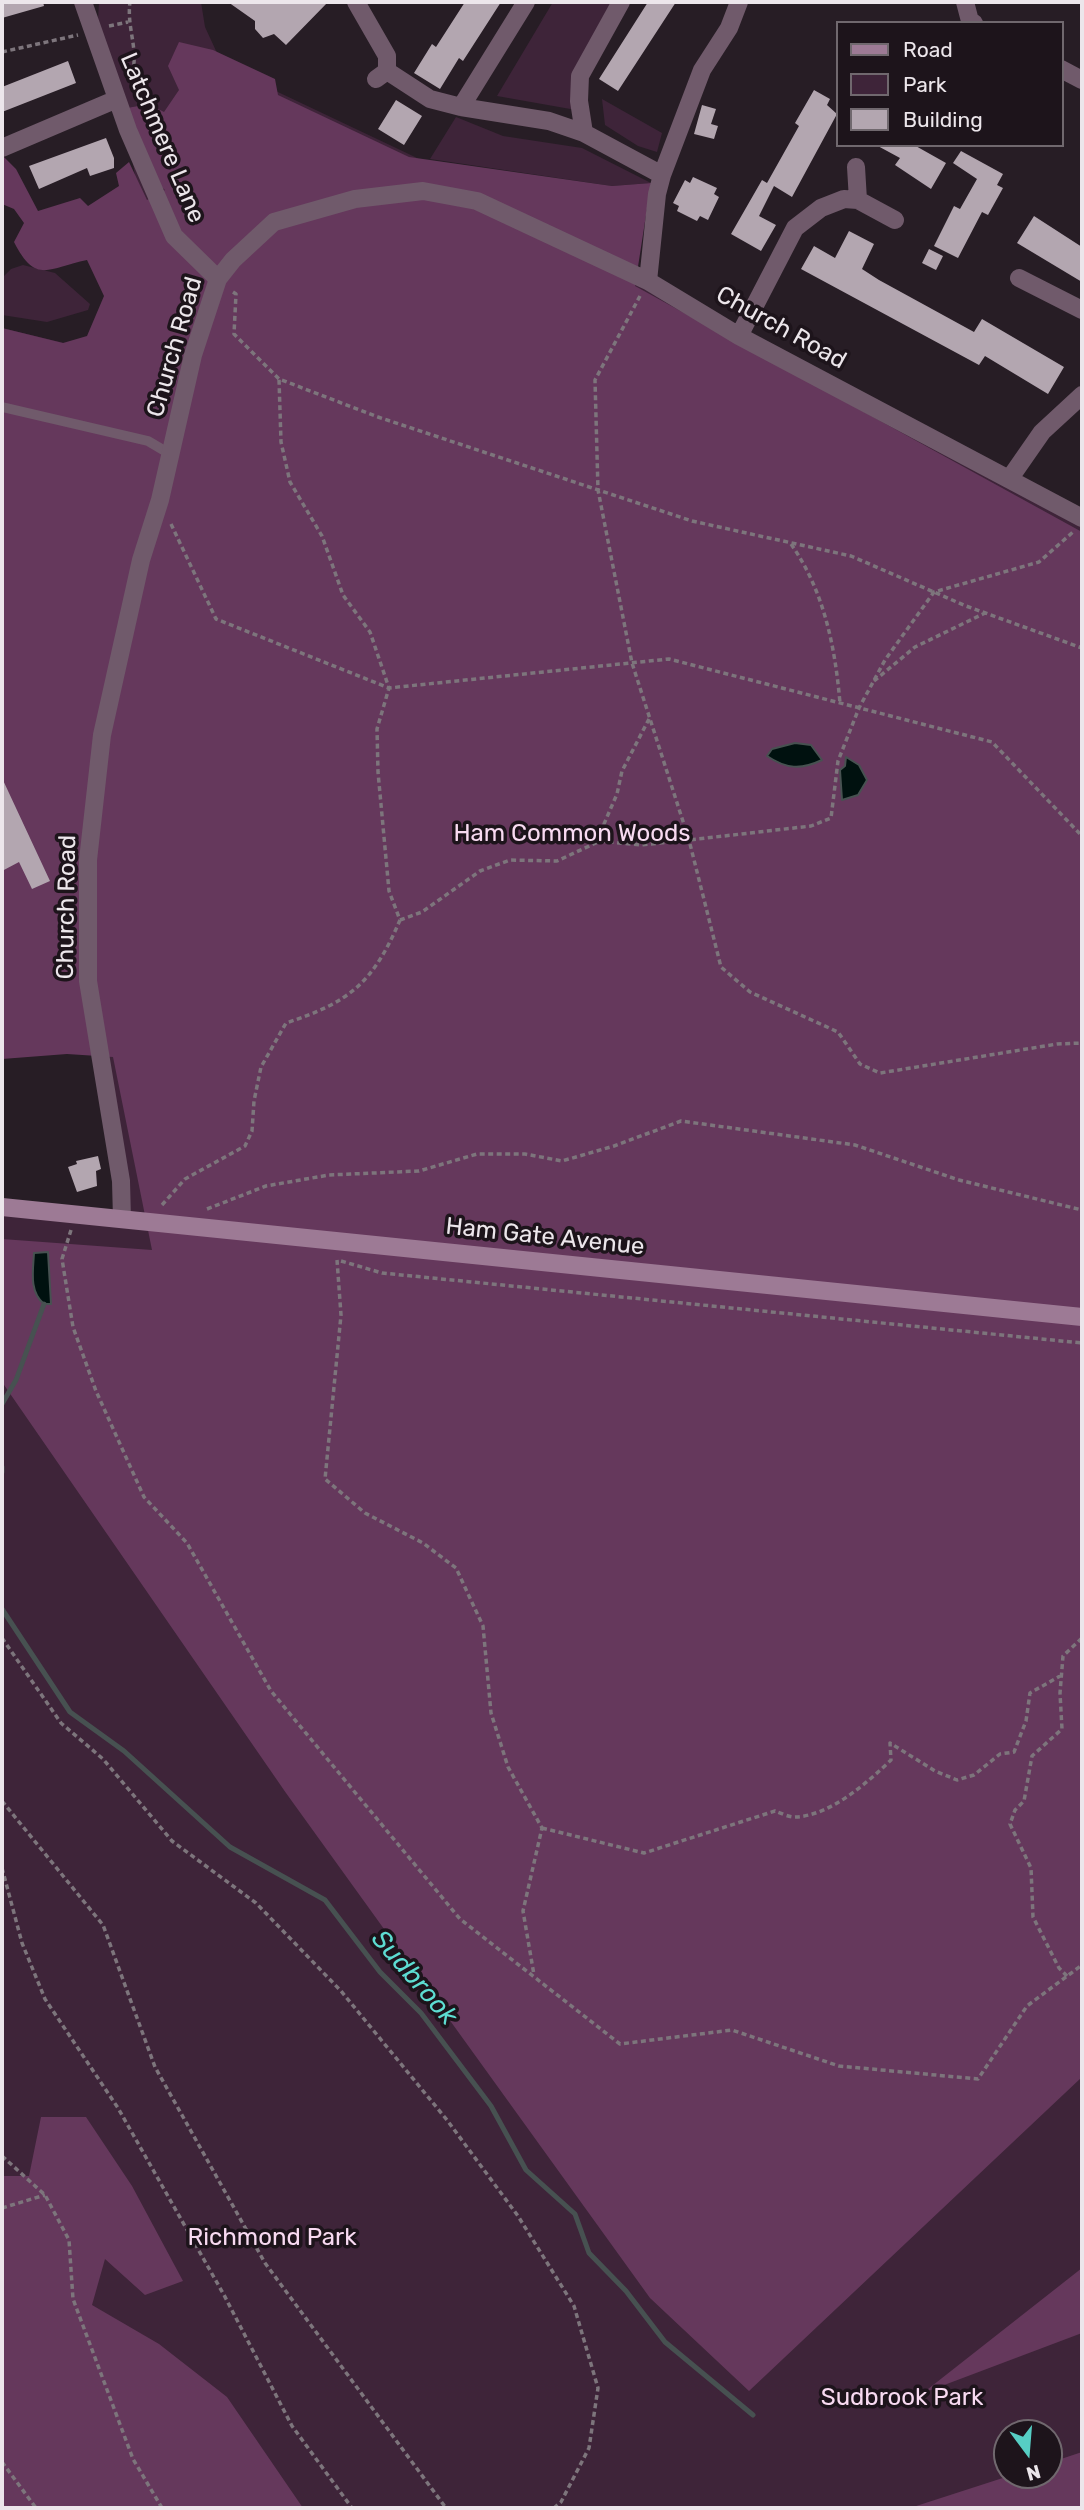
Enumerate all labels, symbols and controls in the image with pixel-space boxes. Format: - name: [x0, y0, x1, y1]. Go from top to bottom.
- legend: [836, 21, 1063, 147]
- text: Road: [903, 37, 953, 62]
- street label: Latchmere Lane: [113, 49, 211, 227]
- text: Park: [903, 72, 947, 97]
- text: Building: [903, 107, 983, 132]
- street label: Church Road: [141, 274, 209, 420]
- street label: Church Road: [711, 280, 851, 376]
- park label: Ham Common Woods: [453, 820, 691, 848]
- street label: Church Road: [51, 834, 83, 980]
- street label: Ham Gate Avenue: [444, 1212, 646, 1262]
- water label: Sudbrook: [364, 1924, 464, 2032]
- park label: Richmond Park: [187, 2224, 357, 2252]
- park label: Sudbrook Park: [821, 2384, 983, 2412]
- north arrow: [993, 2419, 1063, 2489]
- text: N: [1024, 2460, 1043, 2486]

